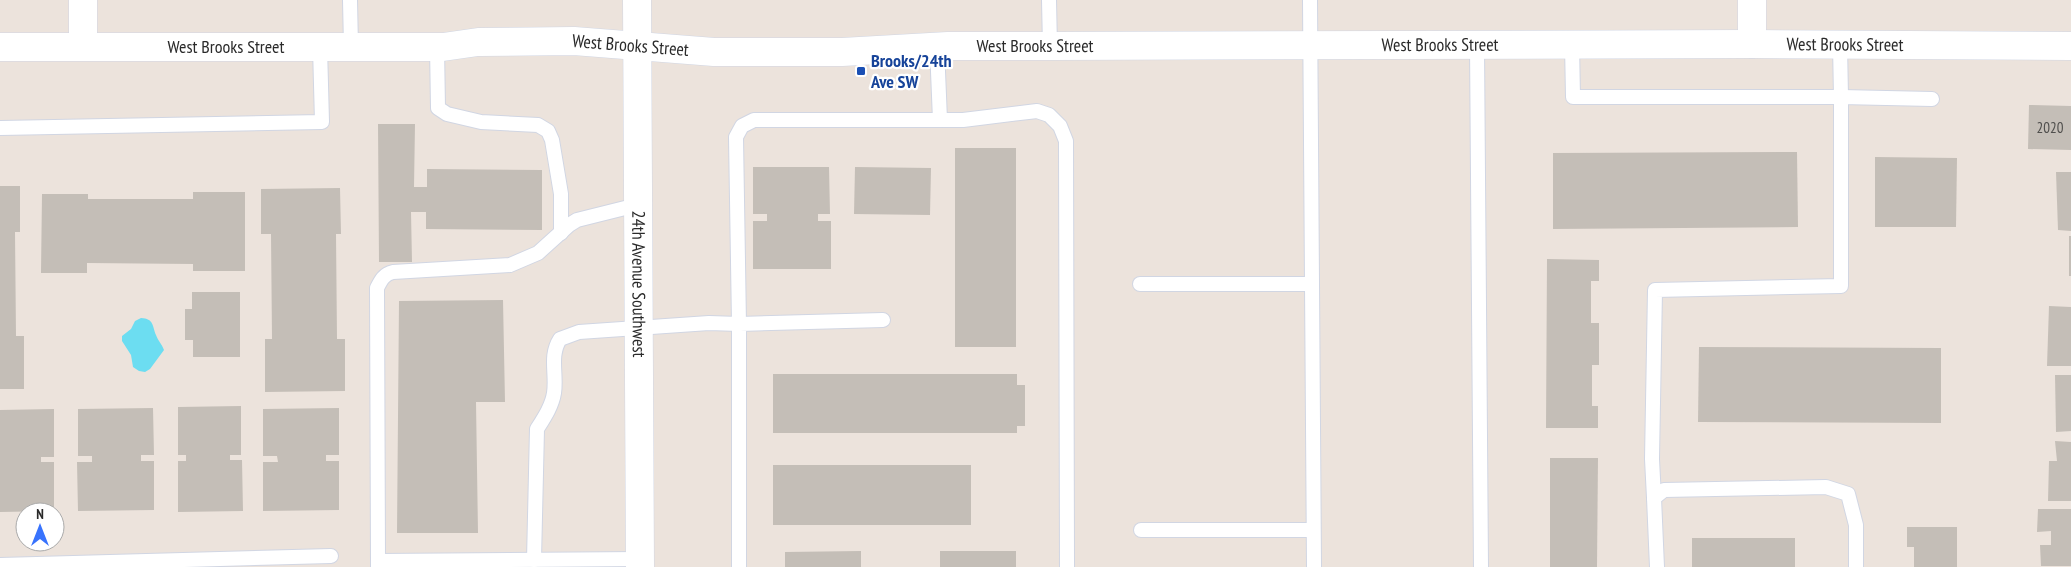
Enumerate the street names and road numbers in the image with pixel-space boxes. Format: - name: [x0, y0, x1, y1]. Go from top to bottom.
- street label: West Brooks Street: [571, 29, 690, 61]
- street label: West Brooks Street: [1786, 32, 1904, 56]
- street label: West Brooks Street: [1382, 33, 1499, 56]
- street label: West Brooks Street: [977, 34, 1094, 57]
- street label: West Brooks Street: [168, 35, 285, 58]
- street label: 24th Avenue Southwest: [627, 210, 651, 358]

